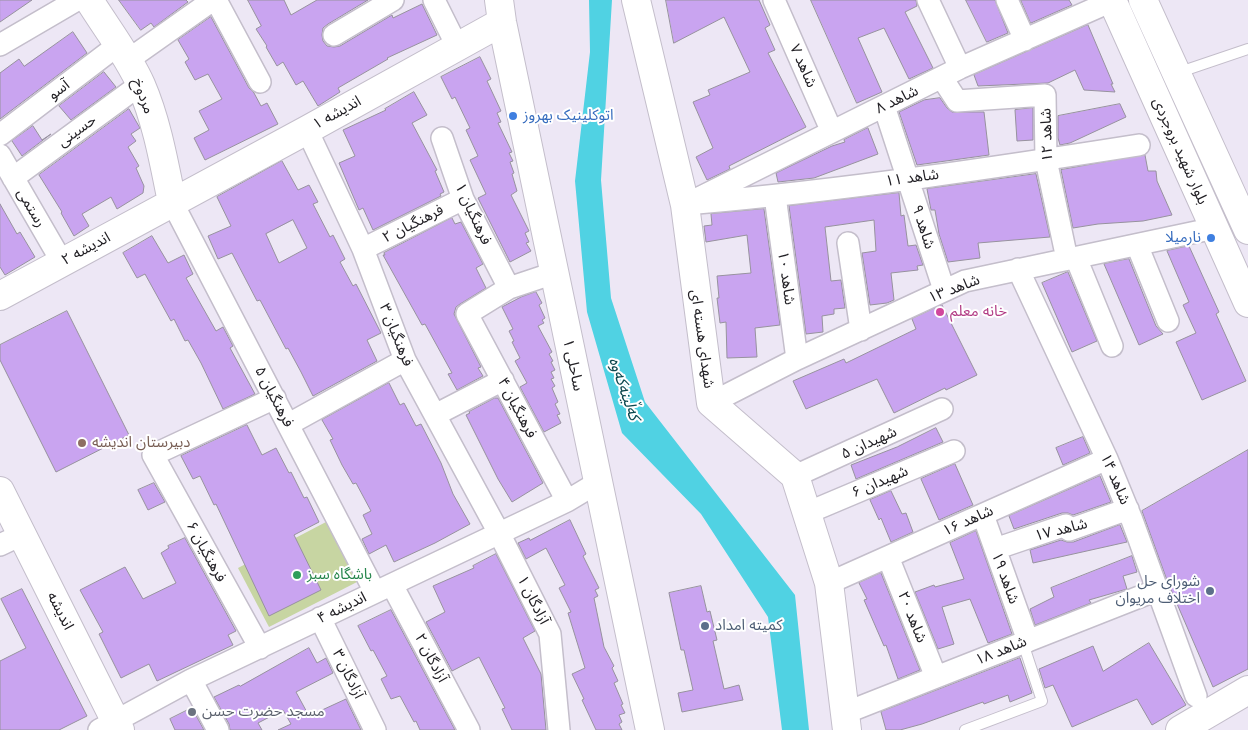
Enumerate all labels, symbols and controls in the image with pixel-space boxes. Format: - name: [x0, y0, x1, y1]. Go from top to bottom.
- street label: شاهد ۷: [786, 42, 820, 90]
- street label: آسو: [45, 76, 73, 104]
- street label: مردوخ: [128, 76, 158, 116]
- street label: شاهد ۸: [873, 82, 921, 118]
- street label: اندیشه ۱: [310, 92, 364, 134]
- street label: بلوار شهید بروجردی: [1148, 95, 1212, 207]
- place label: اتوکلینیک بهروز: [523, 107, 614, 125]
- street label: شاهد ۱۲: [1037, 108, 1057, 162]
- marker: اتوکلینیک بهروز: [507, 110, 519, 122]
- street label: حسینی: [54, 111, 100, 151]
- street label: شاهد ۱۱: [884, 165, 940, 191]
- street label: فرهنگیان ۱: [451, 180, 495, 248]
- street label: رستمی: [13, 185, 49, 231]
- street label: فرهنگیان ۲: [379, 201, 447, 247]
- street label: شاهد ۹: [907, 203, 939, 251]
- street label: اندیشه ۲: [59, 229, 113, 269]
- place label: نارمیلا: [1165, 229, 1201, 247]
- marker: نارمیلا: [1205, 232, 1217, 244]
- street label: شاهد ۱۰: [773, 250, 799, 306]
- street label: شاهد ۱۳: [926, 271, 982, 307]
- street label: شهدای هسته ای: [686, 288, 718, 390]
- street label: فرهنگیان ۳: [375, 301, 417, 369]
- place label: خانه معلم: [950, 303, 1007, 321]
- marker: خانه معلم: [934, 306, 946, 318]
- street label: ساحلی ۱: [559, 337, 587, 393]
- water label: کەڵینەکەوە: [604, 355, 644, 423]
- street label: فرهنگیان ۵: [251, 364, 297, 430]
- street label: فرهنگیان ۴: [494, 375, 540, 441]
- street label: شهیدان ۵: [838, 423, 900, 463]
- place label: دبیرستان اندیشه: [92, 434, 190, 452]
- marker: دبیرستان اندیشه: [76, 437, 88, 449]
- street label: شاهد ۱۴: [1096, 451, 1134, 507]
- street label: شهیدان ۶: [849, 462, 911, 502]
- street label: شاهد ۱۶: [940, 502, 996, 540]
- street label: شاهد ۱۷: [1033, 515, 1089, 545]
- street label: فرهنگیان ۶: [182, 519, 230, 585]
- street label: شاهد ۱۹: [987, 550, 1023, 606]
- place label: باشگاه سبز: [307, 566, 372, 584]
- marker: باشگاه سبز: [291, 569, 303, 581]
- street label: آزادگان ۱: [513, 572, 553, 628]
- place label: شورای حل اختلاف مریوان: [1115, 573, 1200, 608]
- marker: شورای حل اختلاف مریوان: [1204, 585, 1216, 597]
- street label: اندیشه ۴: [314, 588, 370, 628]
- street label: اندیشه: [43, 589, 77, 633]
- street label: شاهد ۲۰: [894, 589, 930, 645]
- place label: کمیته امداد: [715, 617, 782, 635]
- marker: کمیته امداد: [699, 620, 711, 632]
- street label: آزادگان ۲: [411, 630, 451, 686]
- street label: شاهد ۱۸: [973, 633, 1029, 669]
- street label: آزادگان ۳: [328, 646, 368, 702]
- place label: مسجد حضرت حسن: [202, 703, 325, 721]
- marker: مسجد حضرت حسن: [186, 706, 198, 718]

